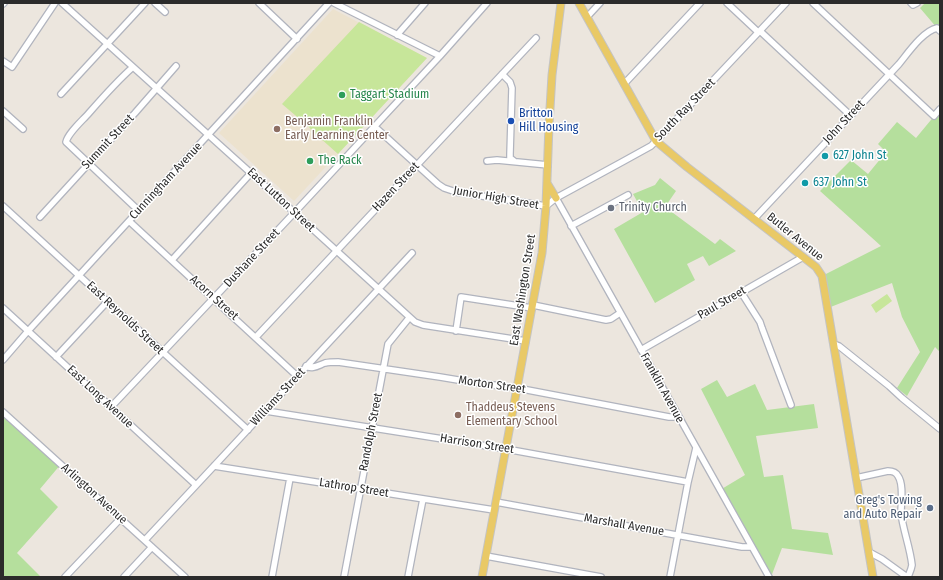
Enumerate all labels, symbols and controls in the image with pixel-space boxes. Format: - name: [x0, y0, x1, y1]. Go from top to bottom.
- street label: South Ray Street: [652, 76, 718, 144]
- place label: Taggart Stadium: [350, 88, 429, 102]
- marker: Taggart Stadium: [337, 90, 347, 100]
- street label: John Street: [820, 97, 868, 147]
- place label: Britton Hill Housing: [519, 107, 578, 135]
- street label: Summit Street: [79, 112, 137, 172]
- place label: Benjamin Franklin Early Learning Center: [285, 115, 389, 143]
- marker: Britton Hill Housing: [506, 116, 516, 126]
- marker: Benjamin Franklin Early Learning Center: [272, 124, 282, 134]
- street label: Cunningham Avenue: [127, 139, 205, 223]
- place label: 627 John St: [833, 149, 887, 163]
- marker: 627 John St: [820, 151, 830, 161]
- place label: The Rack: [318, 154, 362, 168]
- marker: The Rack: [305, 156, 315, 166]
- street label: Hazen Street: [369, 159, 423, 215]
- street label: East Lutton Street: [244, 165, 318, 235]
- place label: 637 John St: [813, 176, 867, 190]
- marker: 637 John St: [800, 178, 810, 188]
- street label: Junior High Street: [452, 183, 540, 213]
- place label: Trinity Church: [619, 201, 687, 215]
- marker: Trinity Church: [606, 203, 616, 213]
- street label: Butler Avenue: [764, 210, 826, 264]
- street label: Dushane Street: [221, 226, 283, 290]
- street label: East Washington Street: [507, 233, 539, 347]
- street label: Acorn Street: [187, 272, 241, 324]
- street label: East Reynolds Street: [83, 279, 167, 357]
- street label: Paul Street: [695, 283, 749, 323]
- street label: Franklin Avenue: [637, 350, 687, 426]
- street label: East Long Avenue: [64, 363, 136, 431]
- street label: Williams Street: [248, 365, 308, 429]
- street label: Morton Street: [457, 373, 527, 397]
- street label: Randolph Street: [356, 392, 386, 472]
- place label: Thaddeus Stevens Elementary School: [466, 401, 557, 429]
- marker: Thaddeus Stevens Elementary School: [453, 410, 463, 420]
- street label: Harrison Street: [439, 431, 515, 457]
- street label: Arlington Avenue: [58, 461, 130, 527]
- street label: Lathrop Street: [318, 475, 390, 501]
- place label: Greg's Towing and Auto Repair: [843, 494, 922, 522]
- marker: Greg's Towing and Auto Repair: [925, 503, 935, 513]
- street label: Marshall Avenue: [583, 511, 665, 539]

